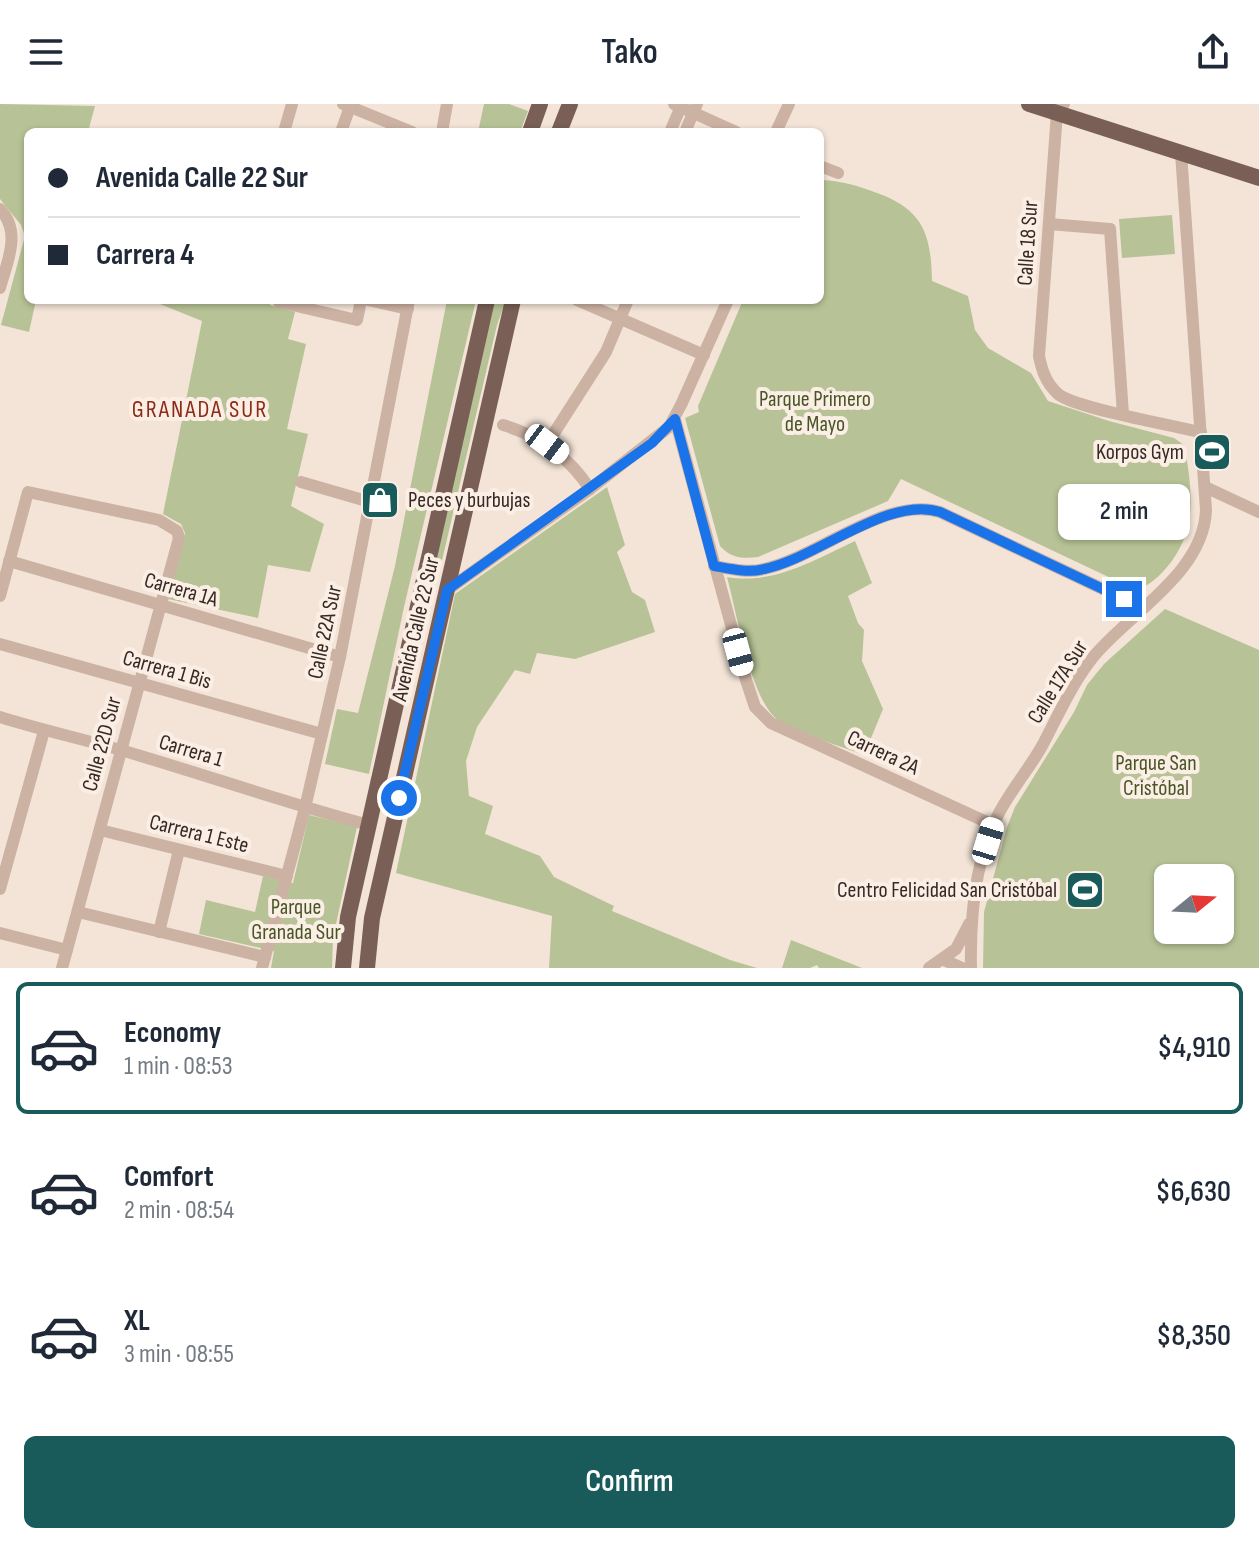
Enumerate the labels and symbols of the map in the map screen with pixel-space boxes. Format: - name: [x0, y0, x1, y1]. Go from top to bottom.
- street label: Calle 18 Sur: [1012, 200, 1044, 286]
- park label: Parque Primero de Mayo: [759, 386, 871, 438]
- district label: GRANADA SUR: [132, 395, 268, 424]
- car: [521, 420, 573, 468]
- sports icon: Korpos Gym: [1191, 431, 1233, 473]
- place label: Korpos Gym: [1096, 439, 1184, 466]
- shop icon: Peces y burbujas: [359, 479, 401, 521]
- callout: 2 min: [1058, 483, 1190, 539]
- place label: Peces y burbujas: [408, 487, 530, 514]
- street label: Avenida Calle 22 Sur: [386, 554, 446, 705]
- street label: Carrera 1A: [141, 567, 221, 614]
- route end: [1106, 581, 1142, 617]
- street label: Calle 22A Sur: [302, 583, 348, 681]
- car: [720, 626, 756, 678]
- street label: Calle 17A Sur: [1022, 635, 1094, 729]
- street label: Carrera 1 Bis: [120, 645, 214, 696]
- street label: Calle 22D Sur: [76, 694, 128, 794]
- street label: Carrera 2A: [843, 725, 924, 782]
- street label: Carrera 1: [156, 729, 227, 774]
- park label: Parque San Cristóbal: [1115, 750, 1197, 802]
- route start: [381, 780, 417, 816]
- street label: Carrera 1 Este: [147, 809, 251, 859]
- car: [970, 815, 1006, 867]
- north arrow: [1154, 864, 1234, 944]
- sports icon: Centro Felicidad San Cristóbal: [1064, 869, 1106, 911]
- place label: Centro Felicidad San Cristóbal: [837, 877, 1057, 904]
- park label: Parque Granada Sur: [251, 894, 341, 946]

